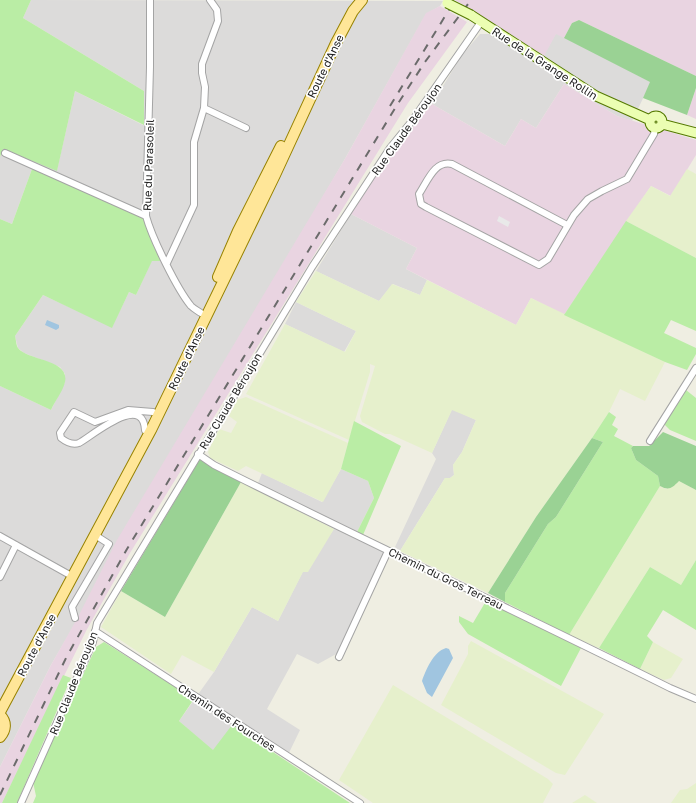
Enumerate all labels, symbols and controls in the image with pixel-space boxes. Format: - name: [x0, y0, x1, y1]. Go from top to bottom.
- street label: Rue de la Grange Rollin: [490, 24, 600, 102]
- street label: Route d'Anse: [304, 32, 346, 100]
- street label: Rue Claude Béroujon: [368, 81, 444, 177]
- street label: Rue du Parasoleil: [140, 119, 156, 211]
- street label: Route d'Anse: [165, 324, 207, 392]
- street label: Rue Claude Béroujon: [196, 350, 264, 452]
- street label: Chemin du Gros Terreau: [387, 545, 505, 611]
- street label: Route d'Anse: [14, 612, 58, 678]
- street label: Rue Claude Béroujon: [46, 629, 100, 737]
- street label: Chemin des Fourches: [176, 681, 278, 753]

